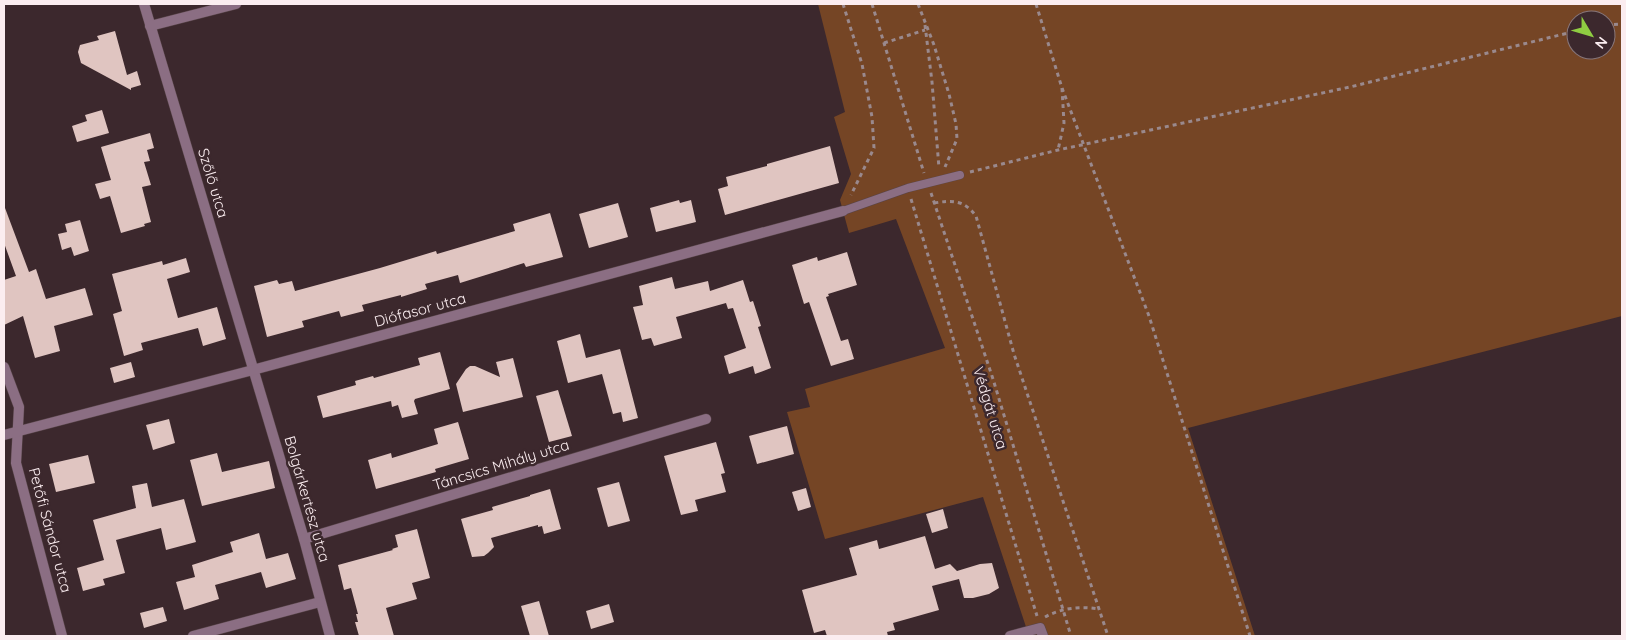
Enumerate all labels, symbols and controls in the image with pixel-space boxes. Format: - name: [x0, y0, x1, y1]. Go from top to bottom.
- north arrow: [1566, 10, 1616, 60]
- text: N: [1591, 33, 1612, 53]
- street label: Szőlő utca: [194, 146, 233, 220]
- street label: Diófasor utca: [372, 288, 468, 331]
- street label: Védgát utca: [969, 364, 1012, 451]
- street label: Bolgárkertész utca: [280, 434, 335, 564]
- street label: Táncsics Mihály utca: [430, 435, 571, 494]
- street label: Petőfi Sándor utca: [25, 465, 76, 594]

